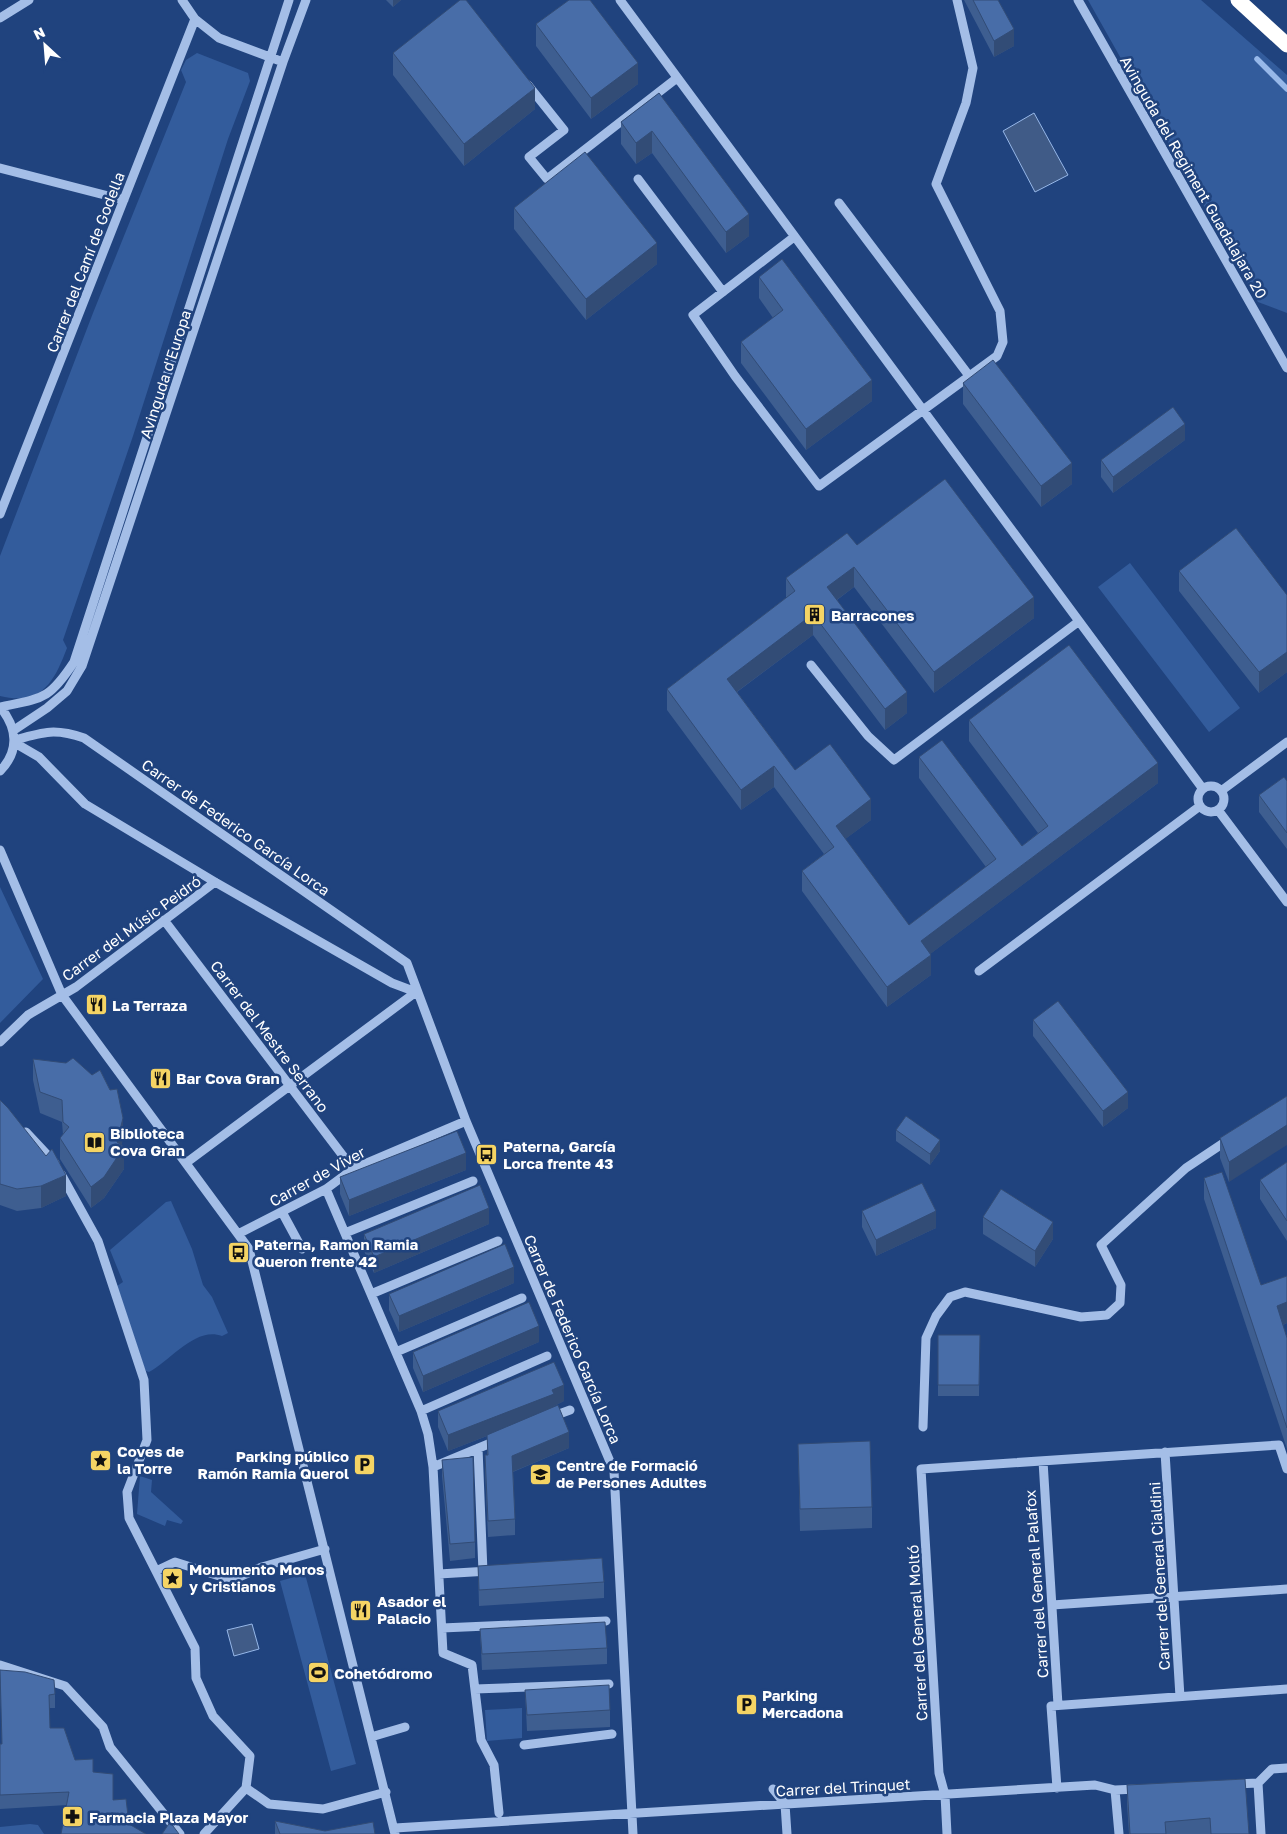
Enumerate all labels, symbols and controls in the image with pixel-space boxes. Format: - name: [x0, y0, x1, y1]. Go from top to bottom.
- north arrow: [20, 20, 70, 70]
- text: N: [31, 23, 48, 43]
- street label: Avinguda del Regiment Guadalajara 20: [1117, 52, 1271, 302]
- street label: Carrer del Camí de Godella: [42, 169, 128, 355]
- street label: Avinguda d'Europa: [136, 308, 194, 440]
- building icon: Barracones: [803, 603, 827, 627]
- place label: Barracones: [831, 606, 914, 624]
- street label: Carrer de Federico García Lorca: [139, 755, 333, 899]
- street label: Carrer del Músic Peidró: [58, 872, 204, 984]
- street label: Carrer del Mestre Serrano: [207, 957, 333, 1115]
- restaurant icon: La Terraza: [84, 993, 108, 1017]
- place label: La Terraza: [112, 996, 187, 1014]
- restaurant icon: Bar Cova Gran: [148, 1066, 172, 1090]
- place label: Bar Cova Gran: [176, 1069, 280, 1087]
- place label: Biblioteca Cova Gran: [110, 1124, 185, 1159]
- library icon: Biblioteca Cova Gran: [82, 1130, 106, 1154]
- place label: Paterna, García Lorca frente 43: [503, 1137, 616, 1172]
- street label: Carrer de Viver: [266, 1142, 368, 1210]
- bus stop icon: Paterna, García Lorca frente 43: [475, 1143, 499, 1167]
- street label: Carrer de Federico García Lorca: [521, 1232, 625, 1446]
- place label: Paterna, Ramon Ramia Queron frente 42: [254, 1235, 419, 1270]
- bus stop icon: Paterna, Ramon Ramia Queron frente 42: [226, 1241, 250, 1265]
- place label: Coves de la Torre: [117, 1442, 184, 1477]
- place label: Parking público Ramón Ramia Querol: [198, 1447, 349, 1482]
- place icon: Coves de la Torre: [89, 1448, 113, 1472]
- parking icon: Parking público Ramón Ramia Querol: [353, 1453, 377, 1477]
- place label: Centre de Formació de Persones Adultes: [556, 1456, 707, 1491]
- school or university icon: Centre de Formació de Persones Adultes: [528, 1462, 552, 1486]
- street label: Carrer del General Cialdini: [1145, 1481, 1173, 1671]
- street label: Carrer del General Palafox: [1020, 1489, 1052, 1679]
- street label: Carrer del General Moltó: [903, 1544, 931, 1722]
- place label: Monumento Moros y Cristianos: [189, 1560, 325, 1595]
- place icon: Monumento Moros y Cristianos: [161, 1566, 185, 1590]
- place label: Asador el Palacio: [377, 1592, 446, 1627]
- restaurant icon: Asador el Palacio: [349, 1598, 373, 1622]
- sports icon: Cohetódromo: [306, 1661, 330, 1685]
- place label: Cohetódromo: [334, 1664, 432, 1682]
- place label: Parking Mercadona: [762, 1686, 843, 1721]
- parking icon: Parking Mercadona: [734, 1692, 758, 1716]
- street label: Carrer del Trinquet: [775, 1774, 911, 1800]
- pharmacy icon: Farmacia Plaza Mayor: [61, 1805, 85, 1829]
- place label: Farmacia Plaza Mayor: [89, 1808, 249, 1826]

